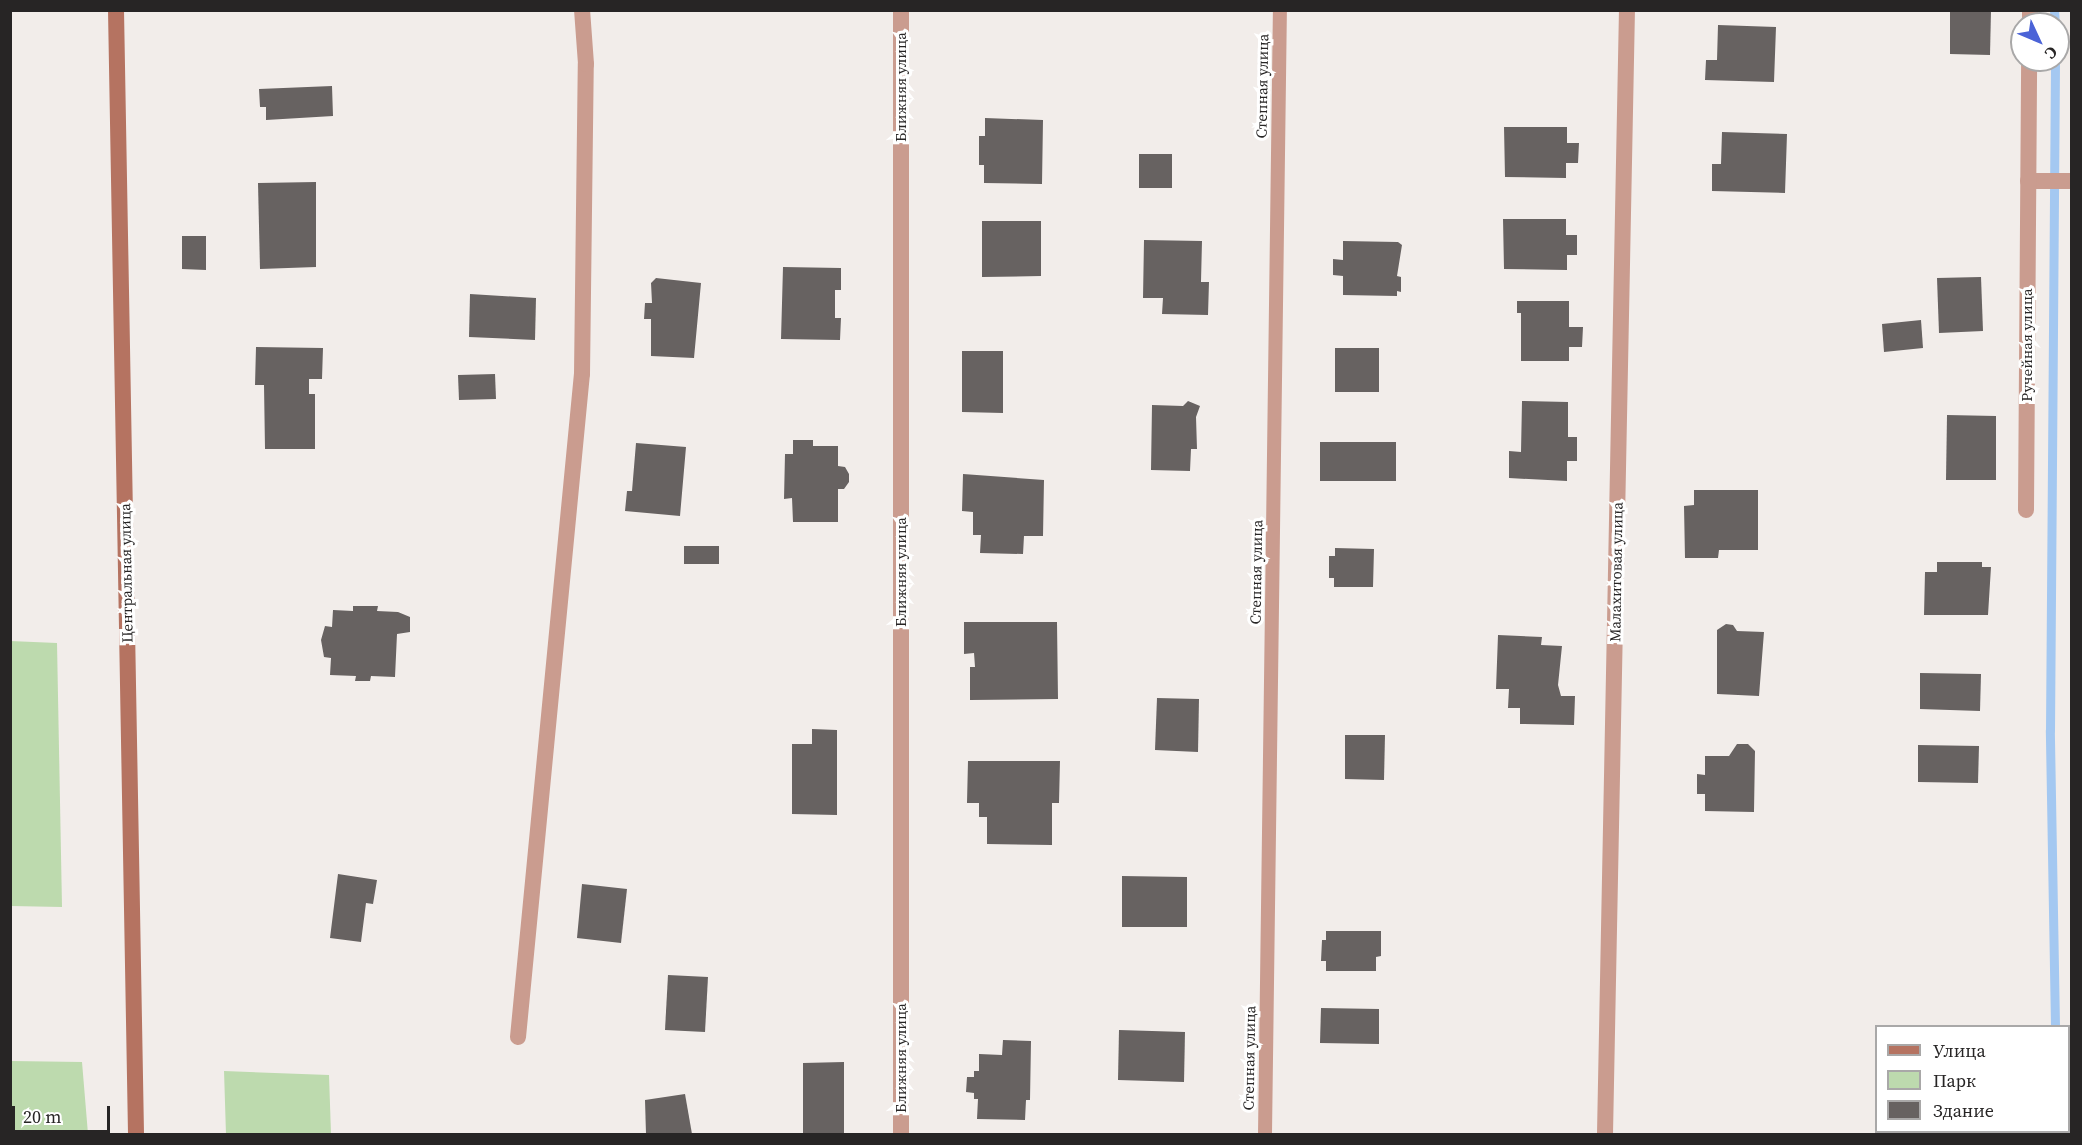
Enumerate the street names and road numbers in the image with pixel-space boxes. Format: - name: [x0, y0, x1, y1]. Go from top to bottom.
- street label: Ближняя улица: [892, 32, 910, 142]
- street label: Степная улица: [1252, 34, 1272, 138]
- street label: Ручейная улица: [2018, 288, 2036, 402]
- street label: Малахитовая улица: [1606, 502, 1626, 642]
- street label: Центральная улица: [116, 503, 136, 643]
- street label: Ближняя улица: [892, 517, 910, 627]
- street label: Степная улица: [1246, 520, 1266, 624]
- street label: Ближняя улица: [892, 1003, 910, 1113]
- street label: Степная улица: [1239, 1006, 1259, 1110]

